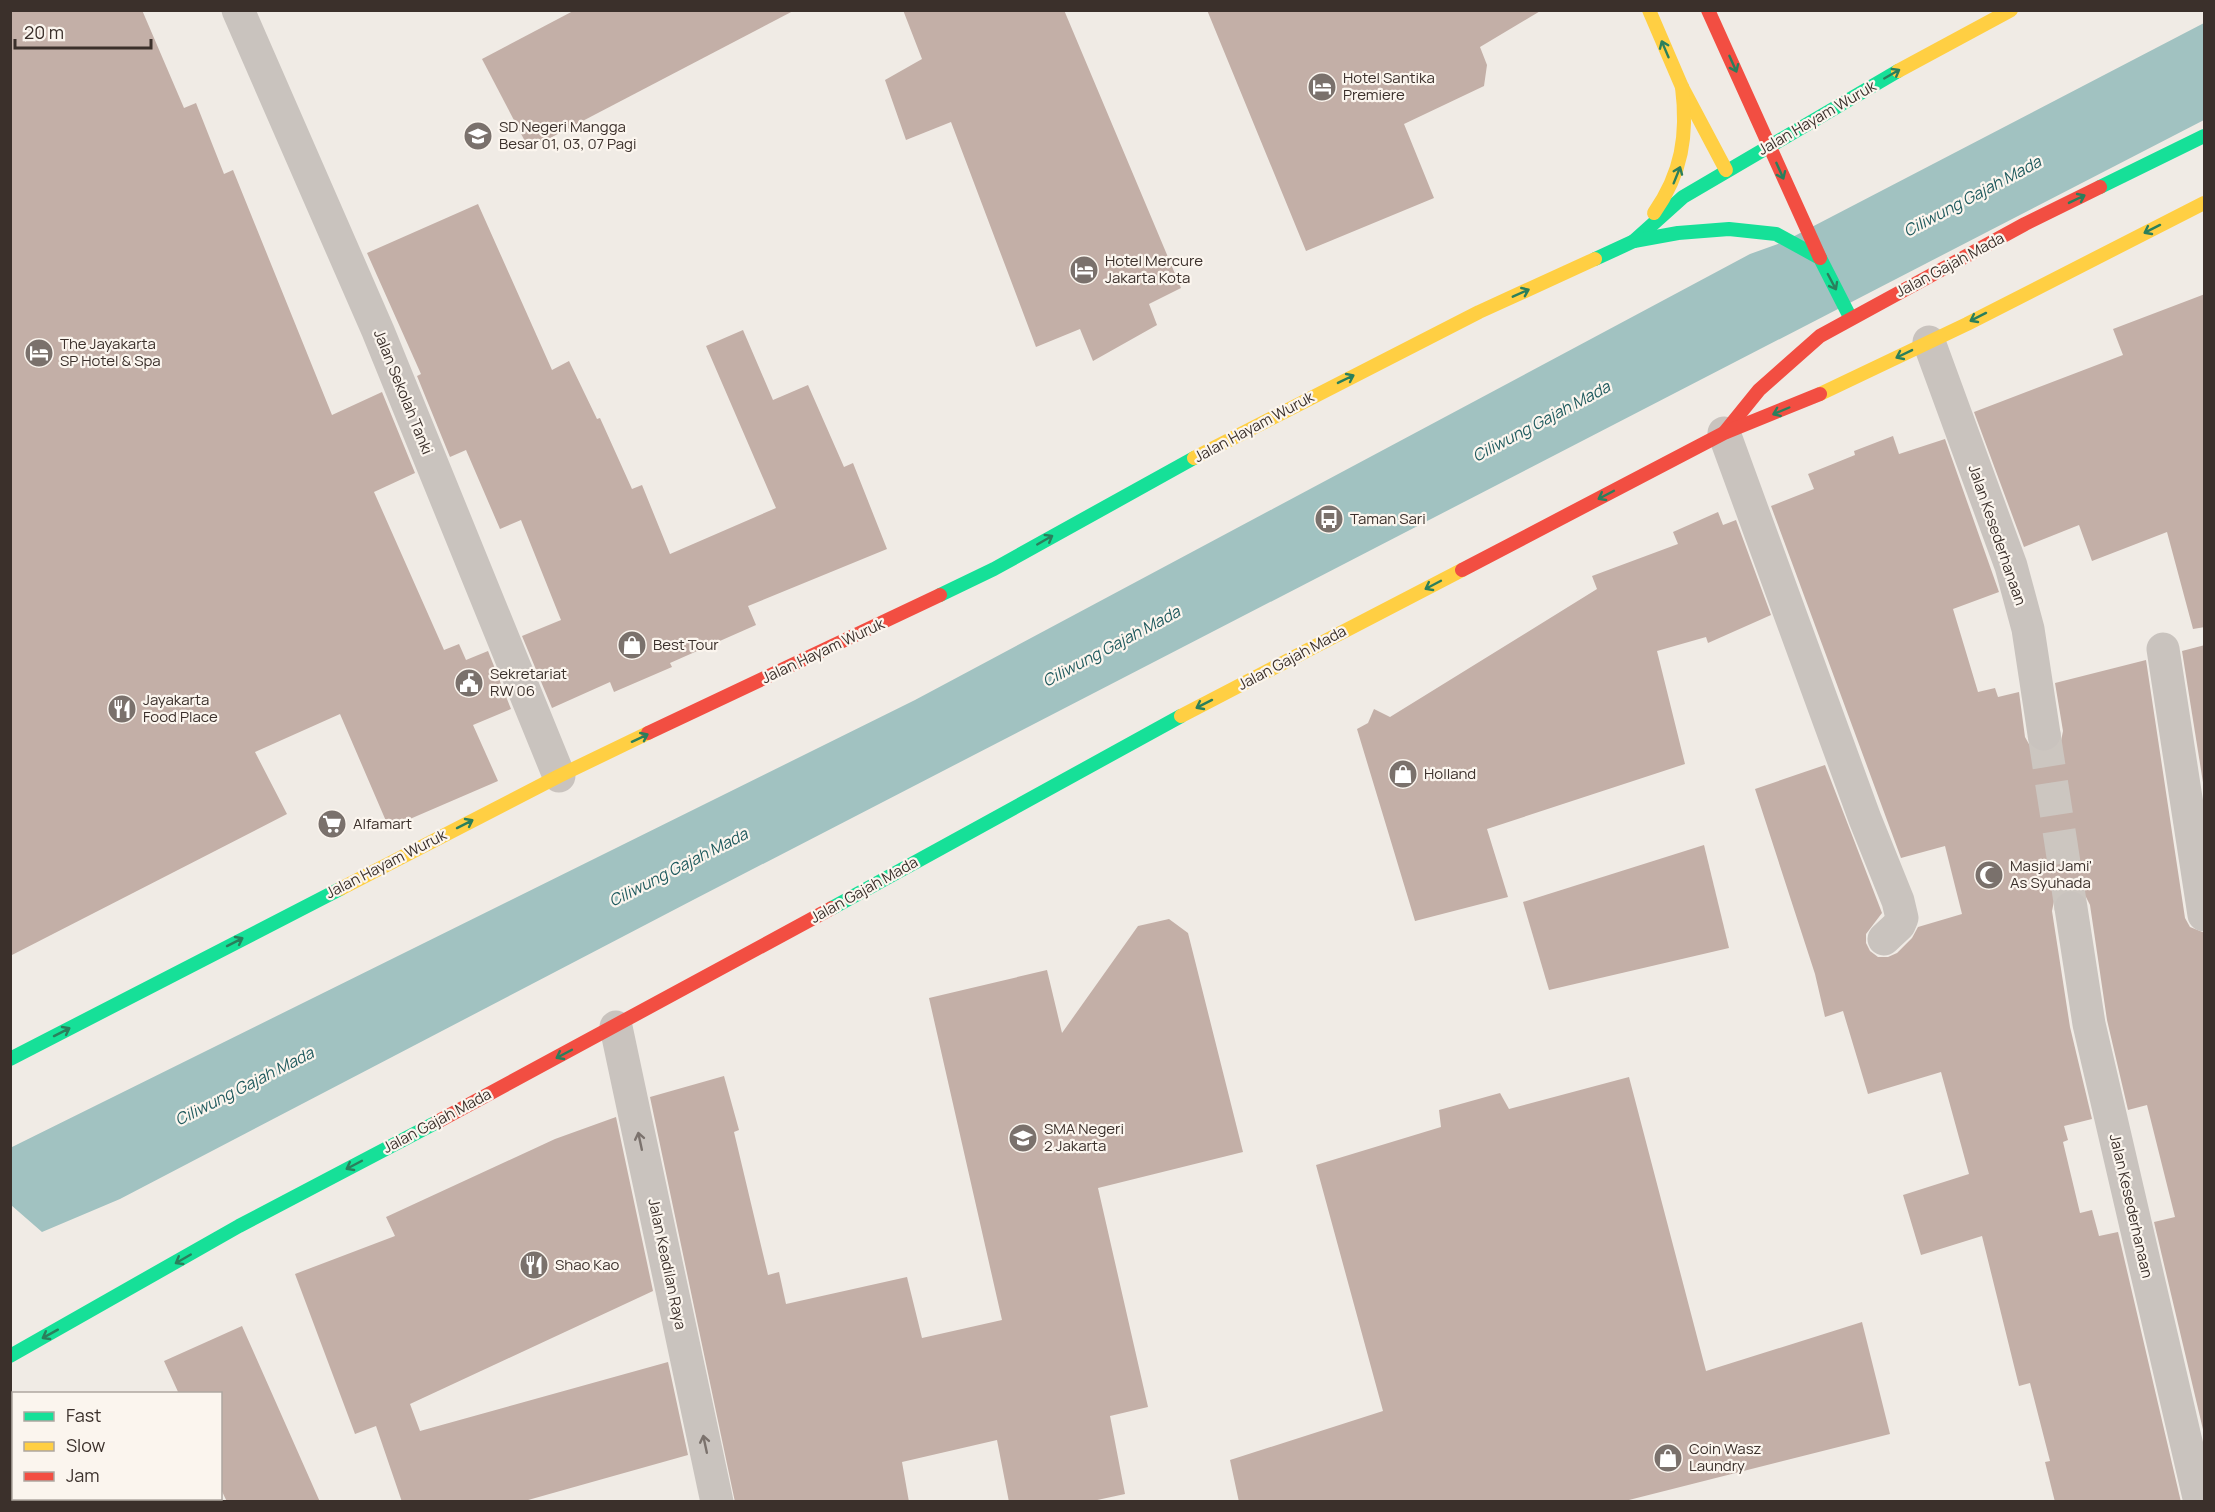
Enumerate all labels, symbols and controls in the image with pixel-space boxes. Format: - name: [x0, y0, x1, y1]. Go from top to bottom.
- scale bar: [15, 12, 152, 50]
- text: 20 m: [24, 20, 64, 44]
- one-way arrow: [1659, 40, 1670, 59]
- one-way arrow: [1727, 54, 1739, 72]
- place label: Hotel Santika Premiere: [1343, 67, 1435, 105]
- one-way arrow: [1883, 68, 1900, 80]
- hotel icon: Hotel Santika Premiere: [1306, 71, 1338, 103]
- street label: Jalan Hayam Wuruk: [1754, 75, 1880, 160]
- place label: SD Negeri Mangga Besar 01, 03, 07 Pagi: [499, 116, 637, 154]
- school or university icon: SD Negeri Mangga Besar 01, 03, 07 Pagi: [462, 120, 494, 152]
- water label: Ciliwung Gajah Mada: [1899, 150, 2046, 242]
- one-way arrow: [1775, 161, 1787, 179]
- one-way arrow: [1672, 166, 1683, 184]
- one-way arrow: [2068, 192, 2086, 204]
- one-way arrow: [2144, 224, 2162, 235]
- street label: Jalan Gajah Mada: [1892, 227, 2008, 302]
- place label: Hotel Mercure Jakarta Kota: [1105, 250, 1203, 288]
- hotel icon: Hotel Mercure Jakarta Kota: [1068, 254, 1100, 286]
- one-way arrow: [1826, 273, 1838, 290]
- one-way arrow: [1512, 287, 1530, 298]
- one-way arrow: [1970, 312, 1988, 323]
- street label: Jalan Sekolah Tanki: [369, 326, 438, 457]
- place label: The Jayakarta SP Hotel & Spa: [60, 333, 161, 371]
- hotel icon: The Jayakarta SP Hotel & Spa: [23, 337, 55, 369]
- one-way arrow: [1895, 349, 1913, 361]
- one-way arrow: [1337, 373, 1355, 384]
- water label: Ciliwung Gajah Mada: [1468, 375, 1615, 467]
- street label: Jalan Hayam Wuruk: [1190, 386, 1318, 467]
- one-way arrow: [1773, 406, 1791, 417]
- street label: Jalan Kesederhanaan: [1964, 462, 2031, 608]
- one-way arrow: [1597, 490, 1615, 501]
- bus stop icon: Taman Sari: [1313, 503, 1345, 535]
- place label: Taman Sari: [1350, 508, 1426, 529]
- one-way arrow: [1036, 534, 1053, 546]
- one-way arrow: [1424, 580, 1442, 591]
- water label: Ciliwung Gajah Mada: [1038, 600, 1185, 692]
- street label: Jalan Hayam Wuruk: [758, 613, 888, 688]
- street label: Jalan Gajah Mada: [1234, 620, 1350, 695]
- shop icon: Best Tour: [616, 629, 648, 661]
- place label: Best Tour: [653, 634, 719, 655]
- place label: Sekretariat RW 06: [490, 663, 567, 701]
- public building icon: Sekretariat RW 06: [453, 667, 485, 699]
- place label: Jayakarta Food Place: [143, 689, 218, 727]
- restaurant icon: Jayakarta Food Place: [106, 693, 138, 725]
- one-way arrow: [1196, 698, 1213, 710]
- one-way arrow: [630, 732, 648, 744]
- shop icon: Holland: [1387, 758, 1419, 790]
- place label: Holland: [1424, 763, 1476, 784]
- supermarket icon: Alfamart: [316, 808, 348, 840]
- place label: Alfamart: [353, 813, 412, 834]
- one-way arrow: [456, 818, 474, 830]
- water label: Ciliwung Gajah Mada: [605, 822, 752, 912]
- street label: Jalan Hayam Wuruk: [322, 824, 450, 903]
- street label: Jalan Gajah Mada: [806, 851, 921, 928]
- place label: Masjid Jami' As Syuhada: [2010, 855, 2092, 893]
- mosque icon: Masjid Jami' As Syuhada: [1973, 859, 2005, 891]
- one-way arrow: [226, 936, 244, 947]
- one-way arrow: [53, 1026, 71, 1037]
- water label: Ciliwung Gajah Mada: [171, 1041, 318, 1131]
- one-way arrow: [556, 1048, 573, 1060]
- street label: Jalan Gajah Mada: [379, 1083, 495, 1158]
- place label: SMA Negeri 2 Jakarta: [1044, 1118, 1124, 1156]
- school or university icon: SMA Negeri 2 Jakarta: [1007, 1122, 1039, 1154]
- one-way arrow: [634, 1131, 646, 1150]
- street label: Jalan Kesederhanaan: [2105, 1132, 2158, 1280]
- one-way arrow: [346, 1160, 364, 1171]
- street label: Jalan Keadilan Raya: [643, 1196, 692, 1331]
- restaurant icon: Shao Kao: [518, 1249, 550, 1281]
- one-way arrow: [175, 1253, 192, 1265]
- place label: Shao Kao: [555, 1254, 620, 1275]
- one-way arrow: [42, 1329, 60, 1340]
- legend: [12, 1392, 222, 1500]
- text: Fast: [66, 1403, 101, 1427]
- text: Slow: [66, 1433, 106, 1457]
- one-way arrow: [699, 1435, 710, 1455]
- place label: Coin Wasz Laundry: [1689, 1438, 1762, 1476]
- shop icon: Coin Wasz Laundry: [1652, 1442, 1684, 1474]
- text: Jam: [66, 1463, 100, 1487]

